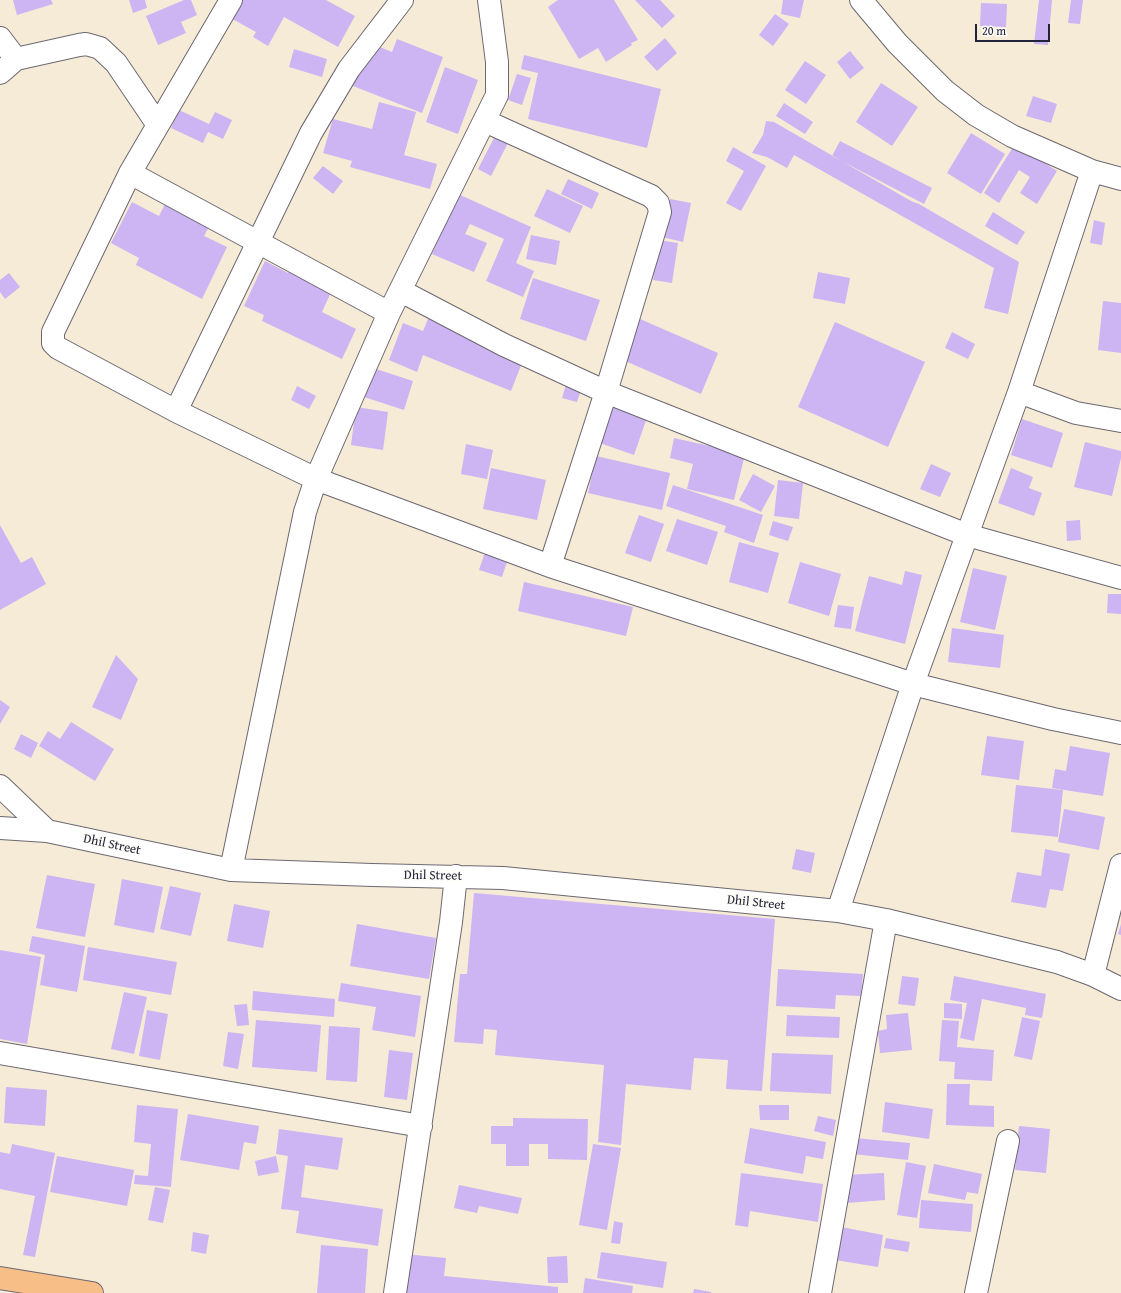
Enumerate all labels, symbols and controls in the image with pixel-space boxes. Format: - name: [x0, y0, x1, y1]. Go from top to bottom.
- scale bar: [977, 16, 1052, 42]
- text: 20 m: [982, 22, 1006, 39]
- street label: Dhil Street: [82, 831, 142, 859]
- street label: Dhil Street: [404, 868, 462, 884]
- street label: Dhil Street: [726, 892, 786, 914]

